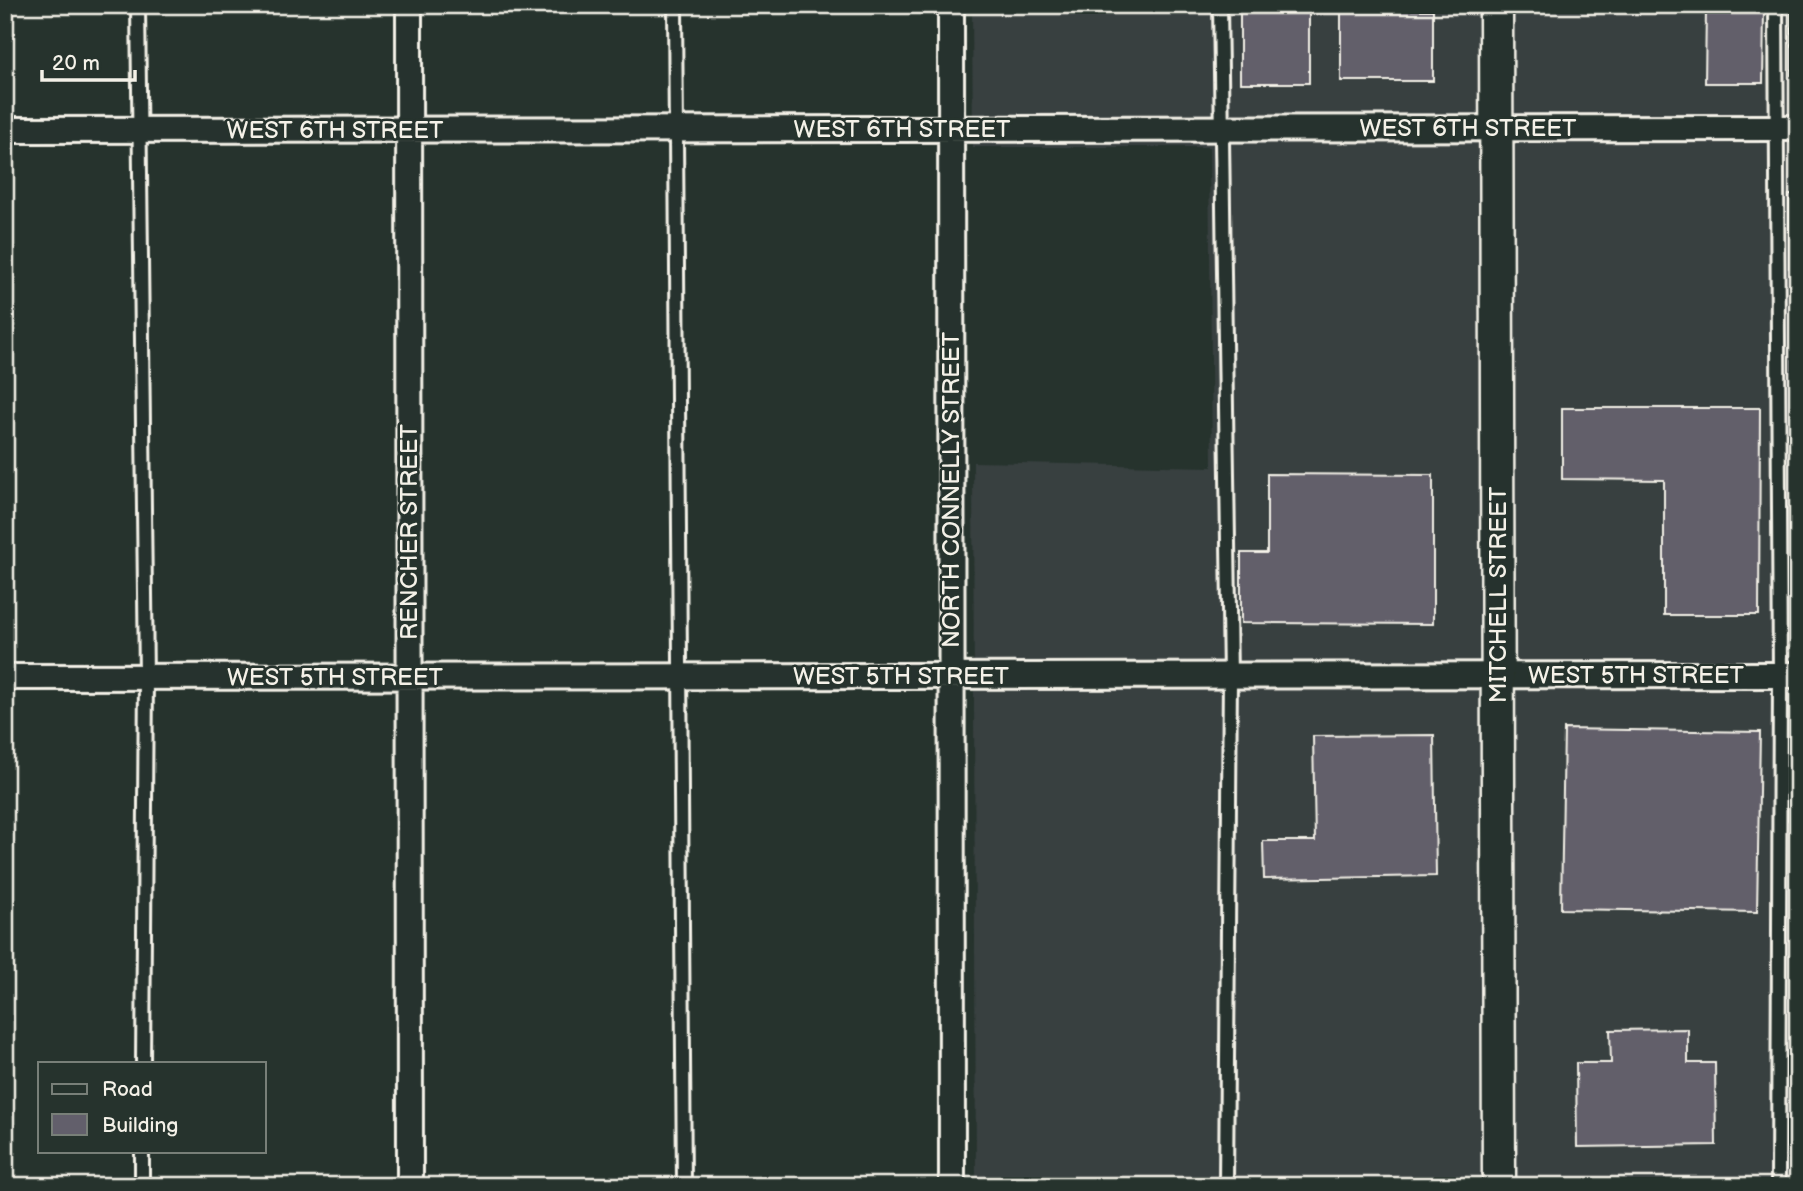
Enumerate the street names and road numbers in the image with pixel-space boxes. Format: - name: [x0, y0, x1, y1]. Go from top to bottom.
- street label: WEST 6TH STREET: [1360, 114, 1577, 143]
- street label: WEST 6TH STREET: [794, 115, 1011, 144]
- street label: WEST 6TH STREET: [227, 116, 444, 145]
- street label: NORTH CONNELLY STREET: [937, 331, 966, 648]
- street label: RENCHER STREET: [395, 423, 424, 640]
- street label: MITCHELL STREET: [1484, 486, 1513, 703]
- street label: WEST 5TH STREET: [1528, 661, 1745, 690]
- street label: WEST 5TH STREET: [793, 662, 1010, 691]
- street label: WEST 5TH STREET: [227, 663, 444, 692]

